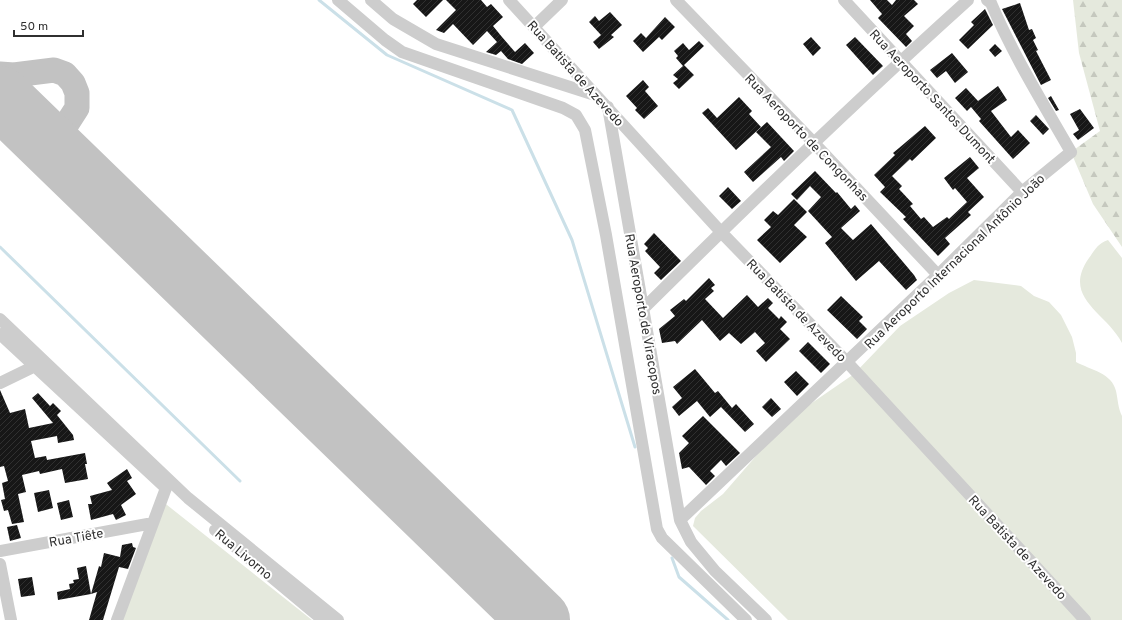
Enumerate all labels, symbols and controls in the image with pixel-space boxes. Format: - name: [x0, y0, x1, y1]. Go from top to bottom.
- scale bar: [14, 12, 83, 38]
- street label: Rua Batista de Azevedo: [523, 18, 626, 131]
- text: 50 m: [20, 19, 48, 35]
- street label: Rua Aeroporto Santos Dumont: [865, 27, 998, 168]
- street label: Rua Aeroporto de Congonhas: [741, 71, 871, 205]
- street label: Rua Aeroporto Internacional Antônio João: [862, 172, 1049, 353]
- street label: Rua Aeroporto de Viracopos: [620, 233, 664, 396]
- street label: Rua Batista de Azevedo: [742, 257, 849, 366]
- street label: Rua Batista de Azevedo: [964, 493, 1069, 604]
- street label: Rua Tiête: [48, 526, 105, 552]
- street label: Rua Livorno: [211, 527, 275, 584]

